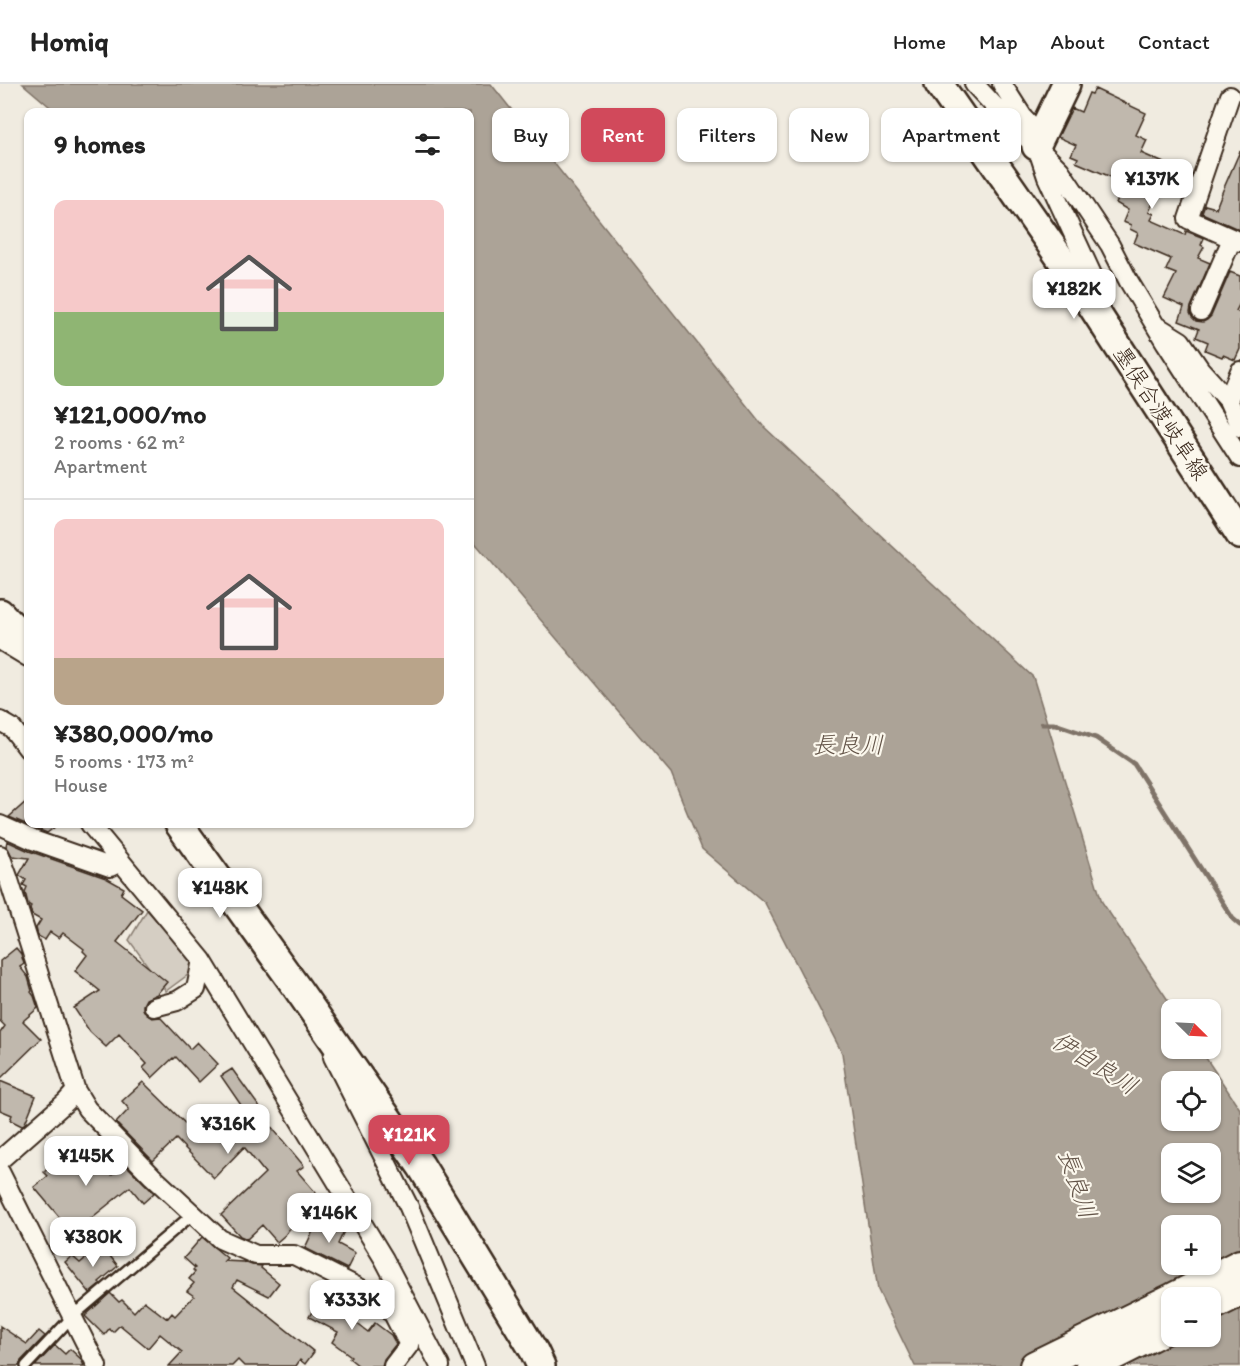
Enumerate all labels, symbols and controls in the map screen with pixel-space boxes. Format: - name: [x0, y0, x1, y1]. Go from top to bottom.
- text: Homiq: [30, 24, 109, 58]
- text: Home: [893, 29, 946, 54]
- text: Map: [979, 29, 1018, 54]
- text: About: [1051, 29, 1105, 54]
- text: Contact: [1138, 29, 1210, 54]
- chip: Buy: [492, 108, 569, 162]
- chip: Rent: [581, 108, 665, 162]
- chip: Filters: [677, 108, 777, 162]
- chip: New: [789, 108, 869, 162]
- chip: Apartment: [881, 108, 1021, 162]
- text: 9 homes: [54, 128, 146, 160]
- icon: filters: [411, 128, 444, 161]
- pin: ¥137K: [1110, 159, 1194, 210]
- text: ¥137K: [1125, 166, 1179, 190]
- icon: home: [195, 239, 303, 347]
- pin: ¥182K: [1032, 269, 1116, 320]
- text: ¥182K: [1047, 276, 1101, 300]
- street label: 墨俣合渡岐阜線: [1108, 341, 1214, 485]
- text: ¥121,000/mo: [54, 398, 207, 430]
- text: 2 rooms · 62 m²: [54, 430, 185, 454]
- text: Apartment: [54, 454, 147, 478]
- icon: home: [195, 558, 303, 666]
- text: ¥380,000/mo: [54, 717, 213, 749]
- water label: 長良川: [812, 730, 884, 759]
- text: 5 rooms · 173 m²: [54, 749, 194, 773]
- text: House: [54, 773, 108, 797]
- pin: ¥148K: [178, 868, 262, 919]
- text: ¥148K: [192, 875, 248, 899]
- north arrow: [1161, 999, 1221, 1059]
- map controls: [1161, 999, 1221, 1347]
- water label: 伊自良川: [1047, 1025, 1143, 1101]
- button: locate: [1161, 1071, 1221, 1131]
- pin: ¥316K: [186, 1104, 270, 1155]
- text: ¥316K: [201, 1111, 255, 1135]
- pin: ¥121K: [367, 1115, 451, 1166]
- text: ¥121K: [382, 1122, 436, 1146]
- pin: ¥145K: [44, 1136, 128, 1187]
- text: ¥145K: [58, 1143, 114, 1167]
- button: layers: [1161, 1143, 1221, 1203]
- water label: 長良川: [1053, 1145, 1103, 1223]
- pin: ¥146K: [287, 1193, 371, 1244]
- text: ¥146K: [301, 1200, 357, 1224]
- button: +: [1161, 1215, 1221, 1275]
- pin: ¥380K: [51, 1217, 135, 1268]
- text: ¥380K: [64, 1224, 122, 1248]
- pin: ¥333K: [310, 1280, 394, 1331]
- text: ¥333K: [324, 1287, 380, 1311]
- button: −: [1161, 1287, 1221, 1347]

